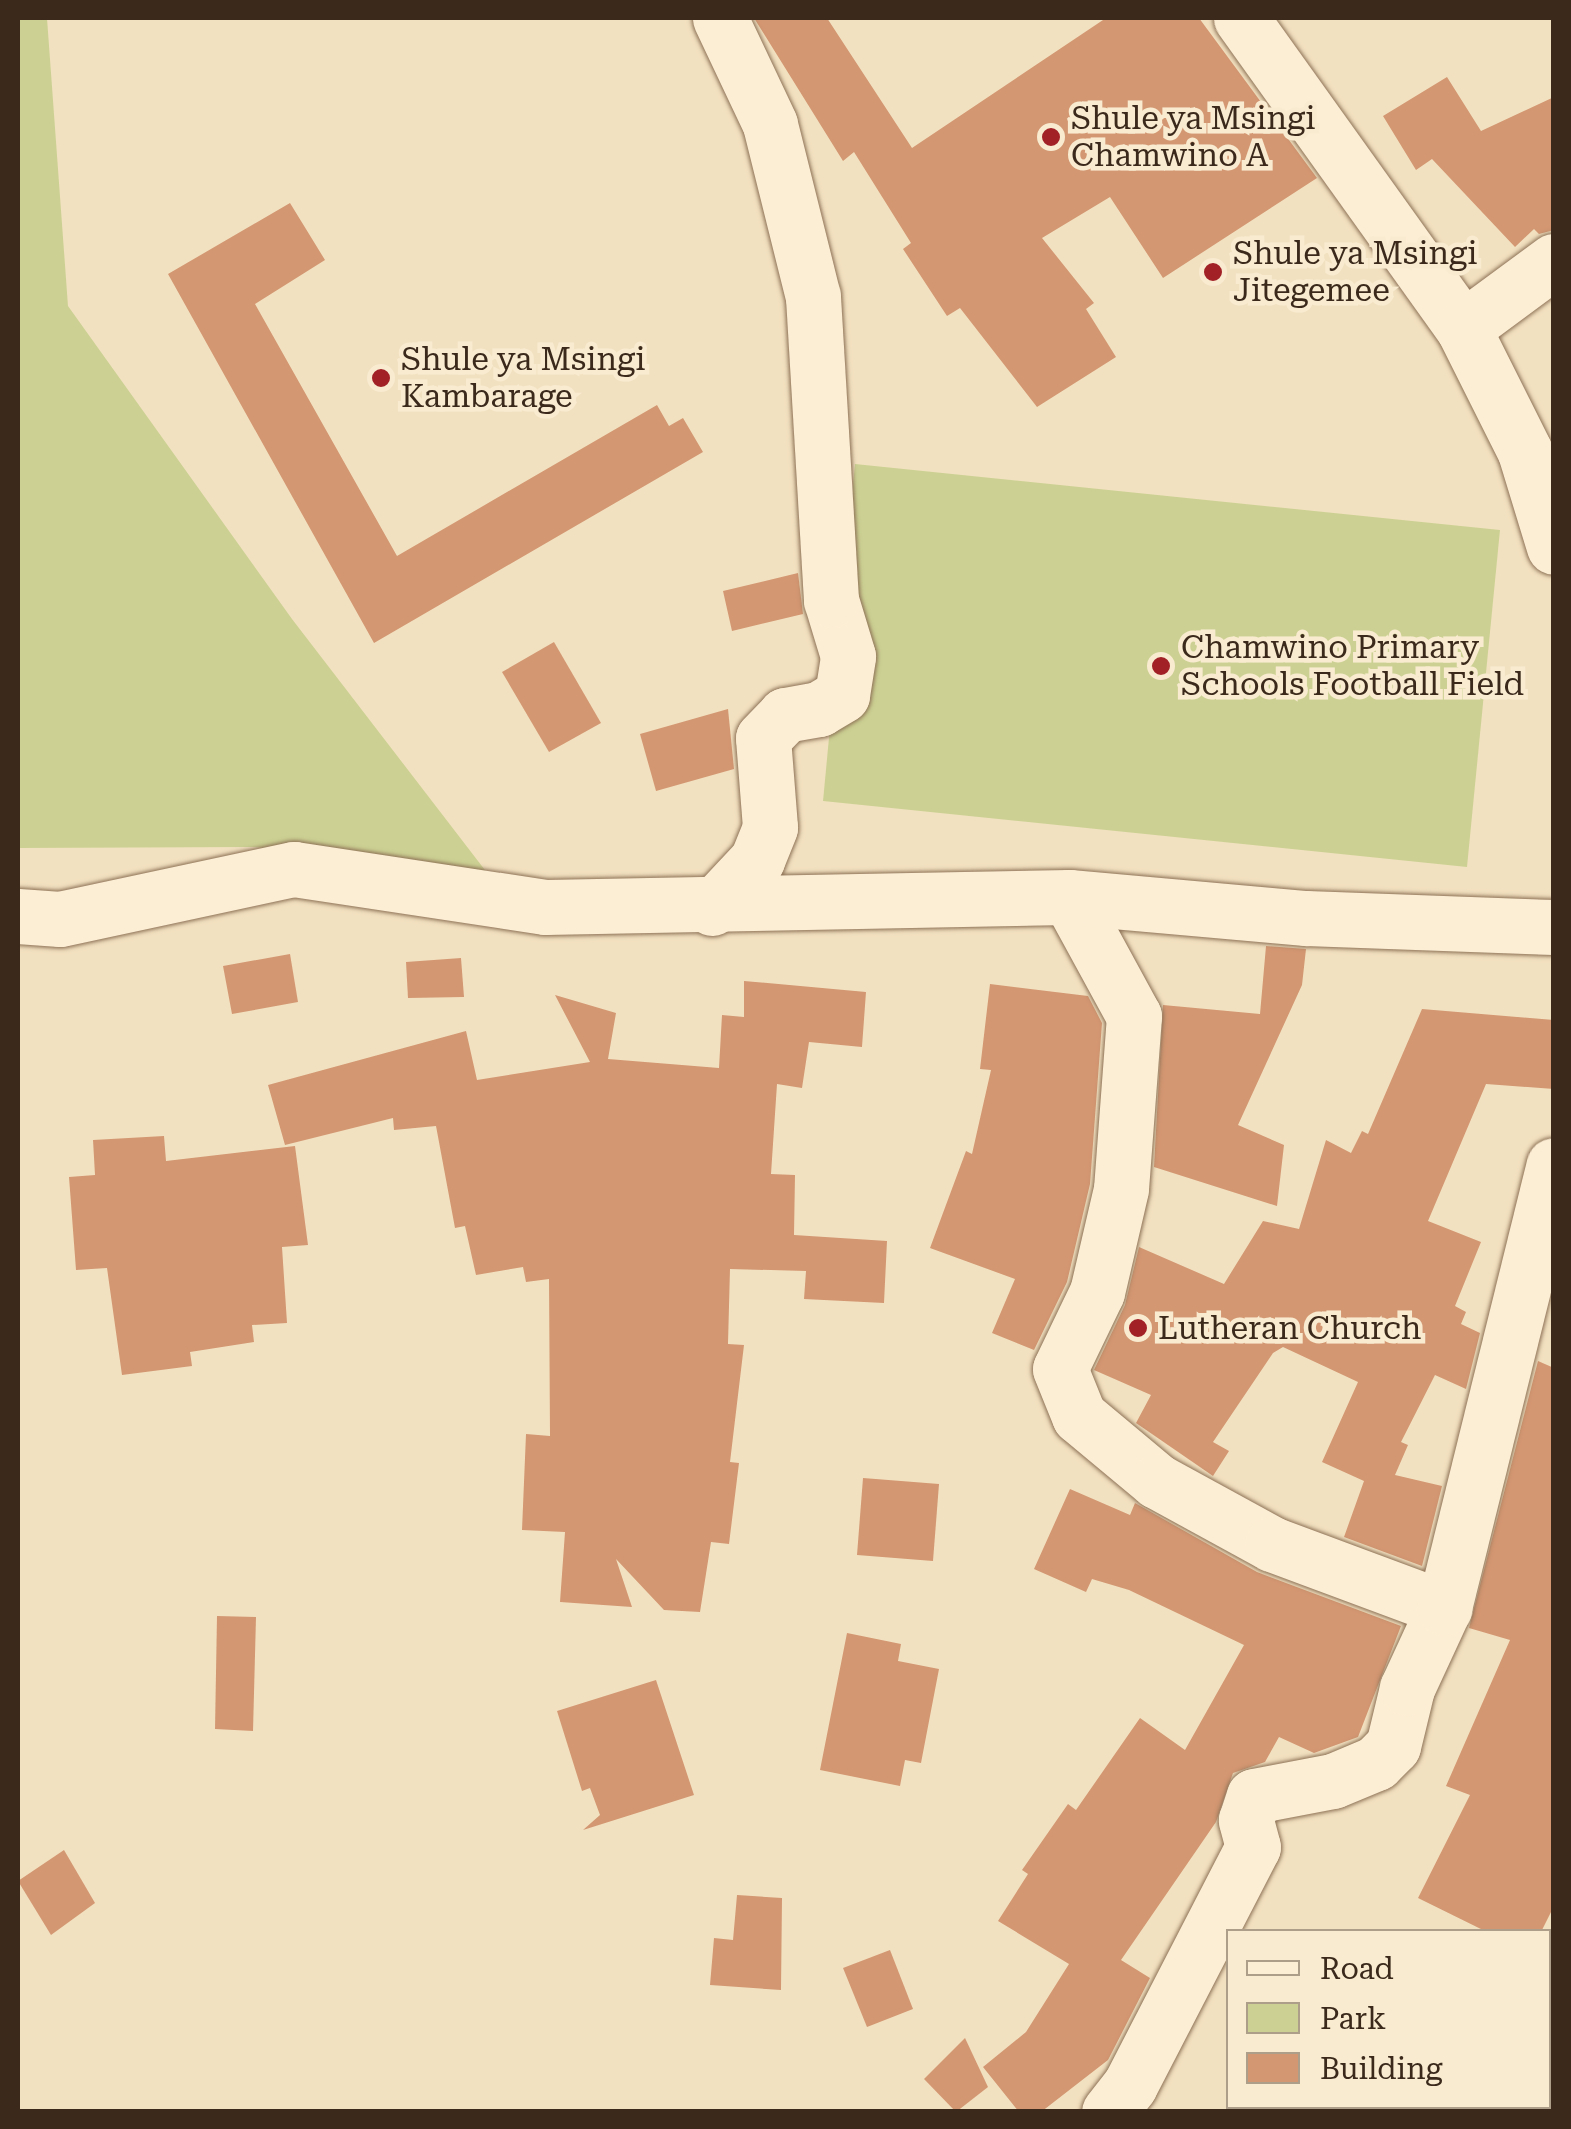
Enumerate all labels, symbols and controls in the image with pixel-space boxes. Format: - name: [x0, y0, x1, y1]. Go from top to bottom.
- place label: Shule ya Msingi Chamwino A: [1071, 100, 1315, 175]
- marker: Shule ya Msingi Chamwino A: [1040, 126, 1062, 148]
- place label: Shule ya Msingi Jitegemee: [1233, 235, 1477, 310]
- marker: Shule ya Msingi Jitegemee: [1202, 261, 1224, 283]
- place label: Shule ya Msingi Kambarage: [401, 341, 645, 416]
- marker: Shule ya Msingi Kambarage: [370, 367, 392, 389]
- place label: Chamwino Primary Schools Football Field: [1181, 629, 1524, 704]
- marker: Chamwino Primary Schools Football Field: [1150, 655, 1172, 677]
- place label: Lutheran Church: [1158, 1309, 1422, 1347]
- marker: Lutheran Church: [1127, 1317, 1149, 1339]
- legend: [1226, 1929, 1551, 2109]
- text: Road: [1320, 1951, 1394, 1986]
- text: Park: [1320, 2001, 1386, 2036]
- text: Building: [1320, 2051, 1443, 2086]

